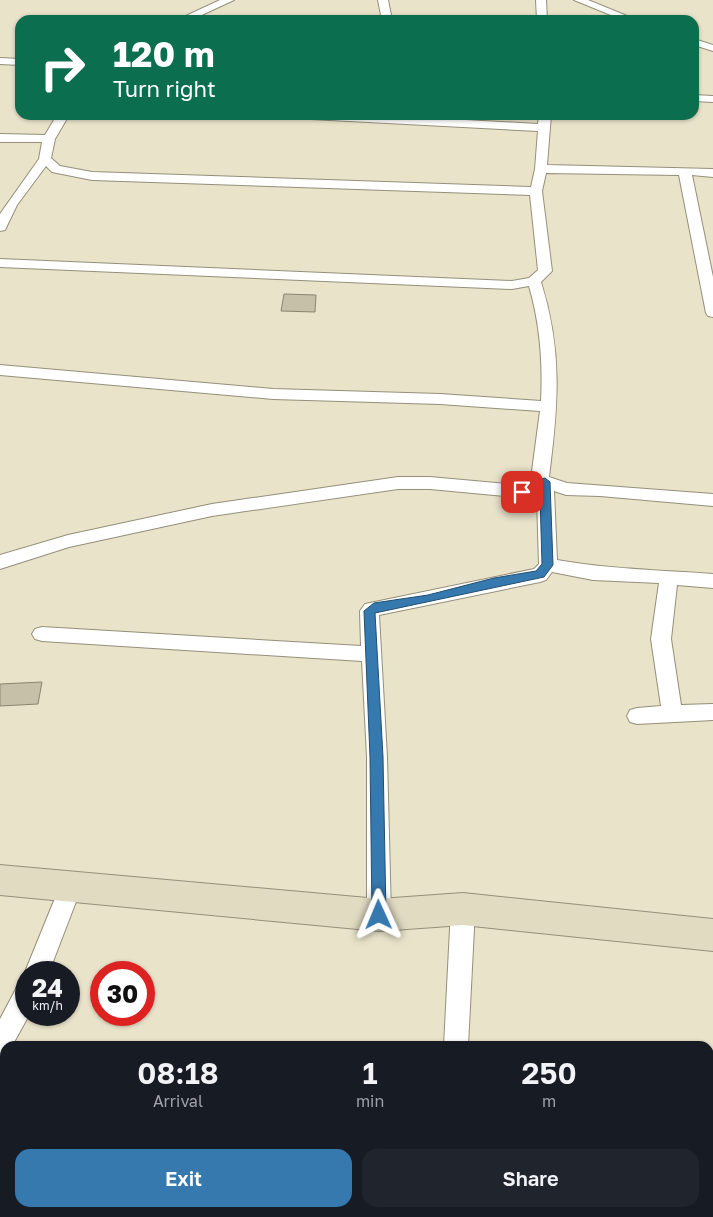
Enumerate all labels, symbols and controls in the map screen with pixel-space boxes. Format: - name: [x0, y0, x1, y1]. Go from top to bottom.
- text: 120 m: [113, 33, 215, 75]
- icon: right: [30, 35, 95, 100]
- text: Turn right: [113, 75, 216, 102]
- pin: [501, 471, 543, 513]
- icon: arrive: [508, 478, 536, 506]
- position arrow: [352, 888, 404, 940]
- speed limit sign: 30: [90, 961, 155, 1026]
- text: 24: [32, 972, 63, 1003]
- text: km/h: [32, 998, 63, 1013]
- text: 08:18: [137, 1055, 219, 1091]
- text: 1: [363, 1055, 378, 1091]
- text: 250: [522, 1055, 577, 1091]
- text: Arrival: [153, 1091, 203, 1111]
- text: min: [356, 1091, 384, 1111]
- text: m: [542, 1091, 556, 1111]
- button: Exit: [15, 1149, 352, 1207]
- button: Share: [362, 1149, 699, 1207]

